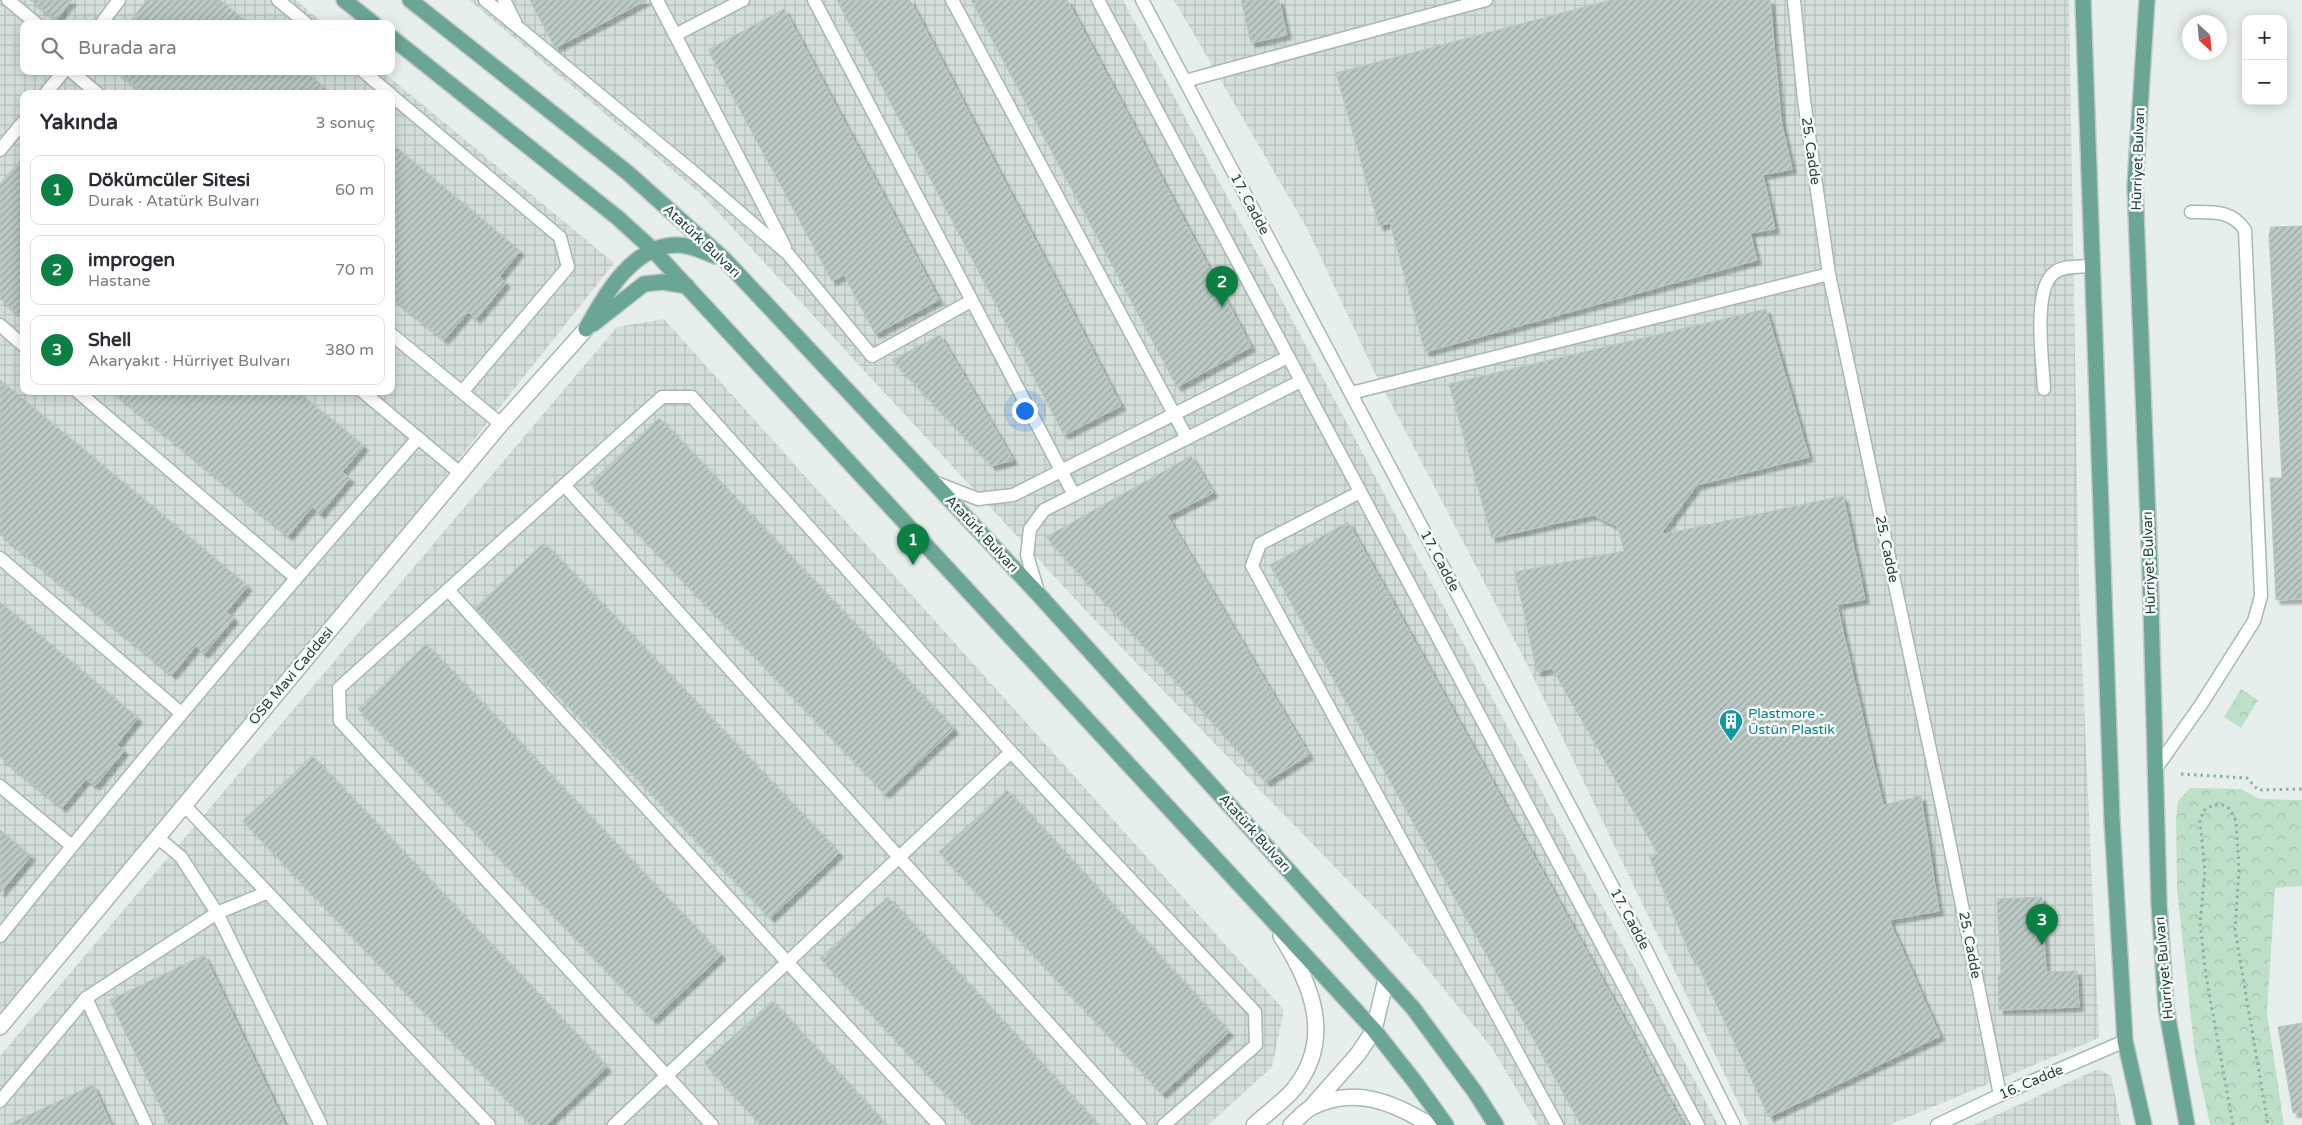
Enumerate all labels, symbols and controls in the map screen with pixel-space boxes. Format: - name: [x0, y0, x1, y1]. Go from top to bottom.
- north arrow: [2182, 15, 2227, 60]
- map controls: [2242, 15, 2287, 105]
- button: +: [2242, 15, 2287, 60]
- search box: [20, 20, 395, 75]
- icon: search: [38, 34, 66, 62]
- text: Burada ara: [78, 37, 177, 59]
- button: −: [2242, 60, 2287, 105]
- street label: Hürriyet Bulvarı: [2128, 107, 2148, 211]
- text: Yakında: [40, 110, 118, 135]
- text: 3 sonuç: [315, 113, 375, 133]
- street label: 25. Cadde: [1798, 116, 1824, 186]
- text: Dökümcüler Sitesi: [88, 169, 250, 191]
- street label: 17. Cadde: [1227, 170, 1273, 238]
- text: 1: [52, 180, 62, 200]
- text: 60 m: [335, 180, 374, 200]
- text: Durak · Atatürk Bulvarı: [88, 191, 260, 211]
- street label: Atatürk Bulvarı: [660, 201, 744, 281]
- text: improgen: [88, 249, 175, 271]
- text: 2: [52, 260, 62, 280]
- text: 70 m: [335, 260, 374, 280]
- pin: 2: [1206, 266, 1238, 307]
- text: Hastane: [88, 271, 151, 291]
- text: Shell: [88, 329, 131, 351]
- text: 3: [52, 340, 62, 360]
- text: 380 m: [325, 340, 374, 360]
- text: Akaryakıt · Hürriyet Bulvarı: [88, 351, 290, 371]
- your location: [1012, 398, 1038, 424]
- street label: Atatürk Bulvarı: [942, 492, 1022, 576]
- street label: Hürriyet Bulvarı: [2139, 511, 2159, 615]
- street label: 25. Cadde: [1872, 514, 1902, 584]
- pin: 1: [897, 524, 929, 565]
- street label: 17. Cadde: [1417, 527, 1463, 595]
- street label: OSB Mavi Caddesi: [245, 624, 337, 728]
- place label: Plastmore - Üstün Plastik: [1748, 705, 1835, 738]
- building icon: Plastmore - Üstün Plastik: [1718, 708, 1744, 742]
- street label: Atatürk Bulvarı: [1215, 790, 1295, 876]
- street label: 17. Cadde: [1607, 885, 1653, 953]
- pin: 3: [2026, 904, 2058, 945]
- street label: 25. Cadde: [1955, 910, 1985, 980]
- street label: Hürriyet Bulvarı: [2151, 916, 2177, 1020]
- street label: 16. Cadde: [1996, 1061, 2066, 1103]

